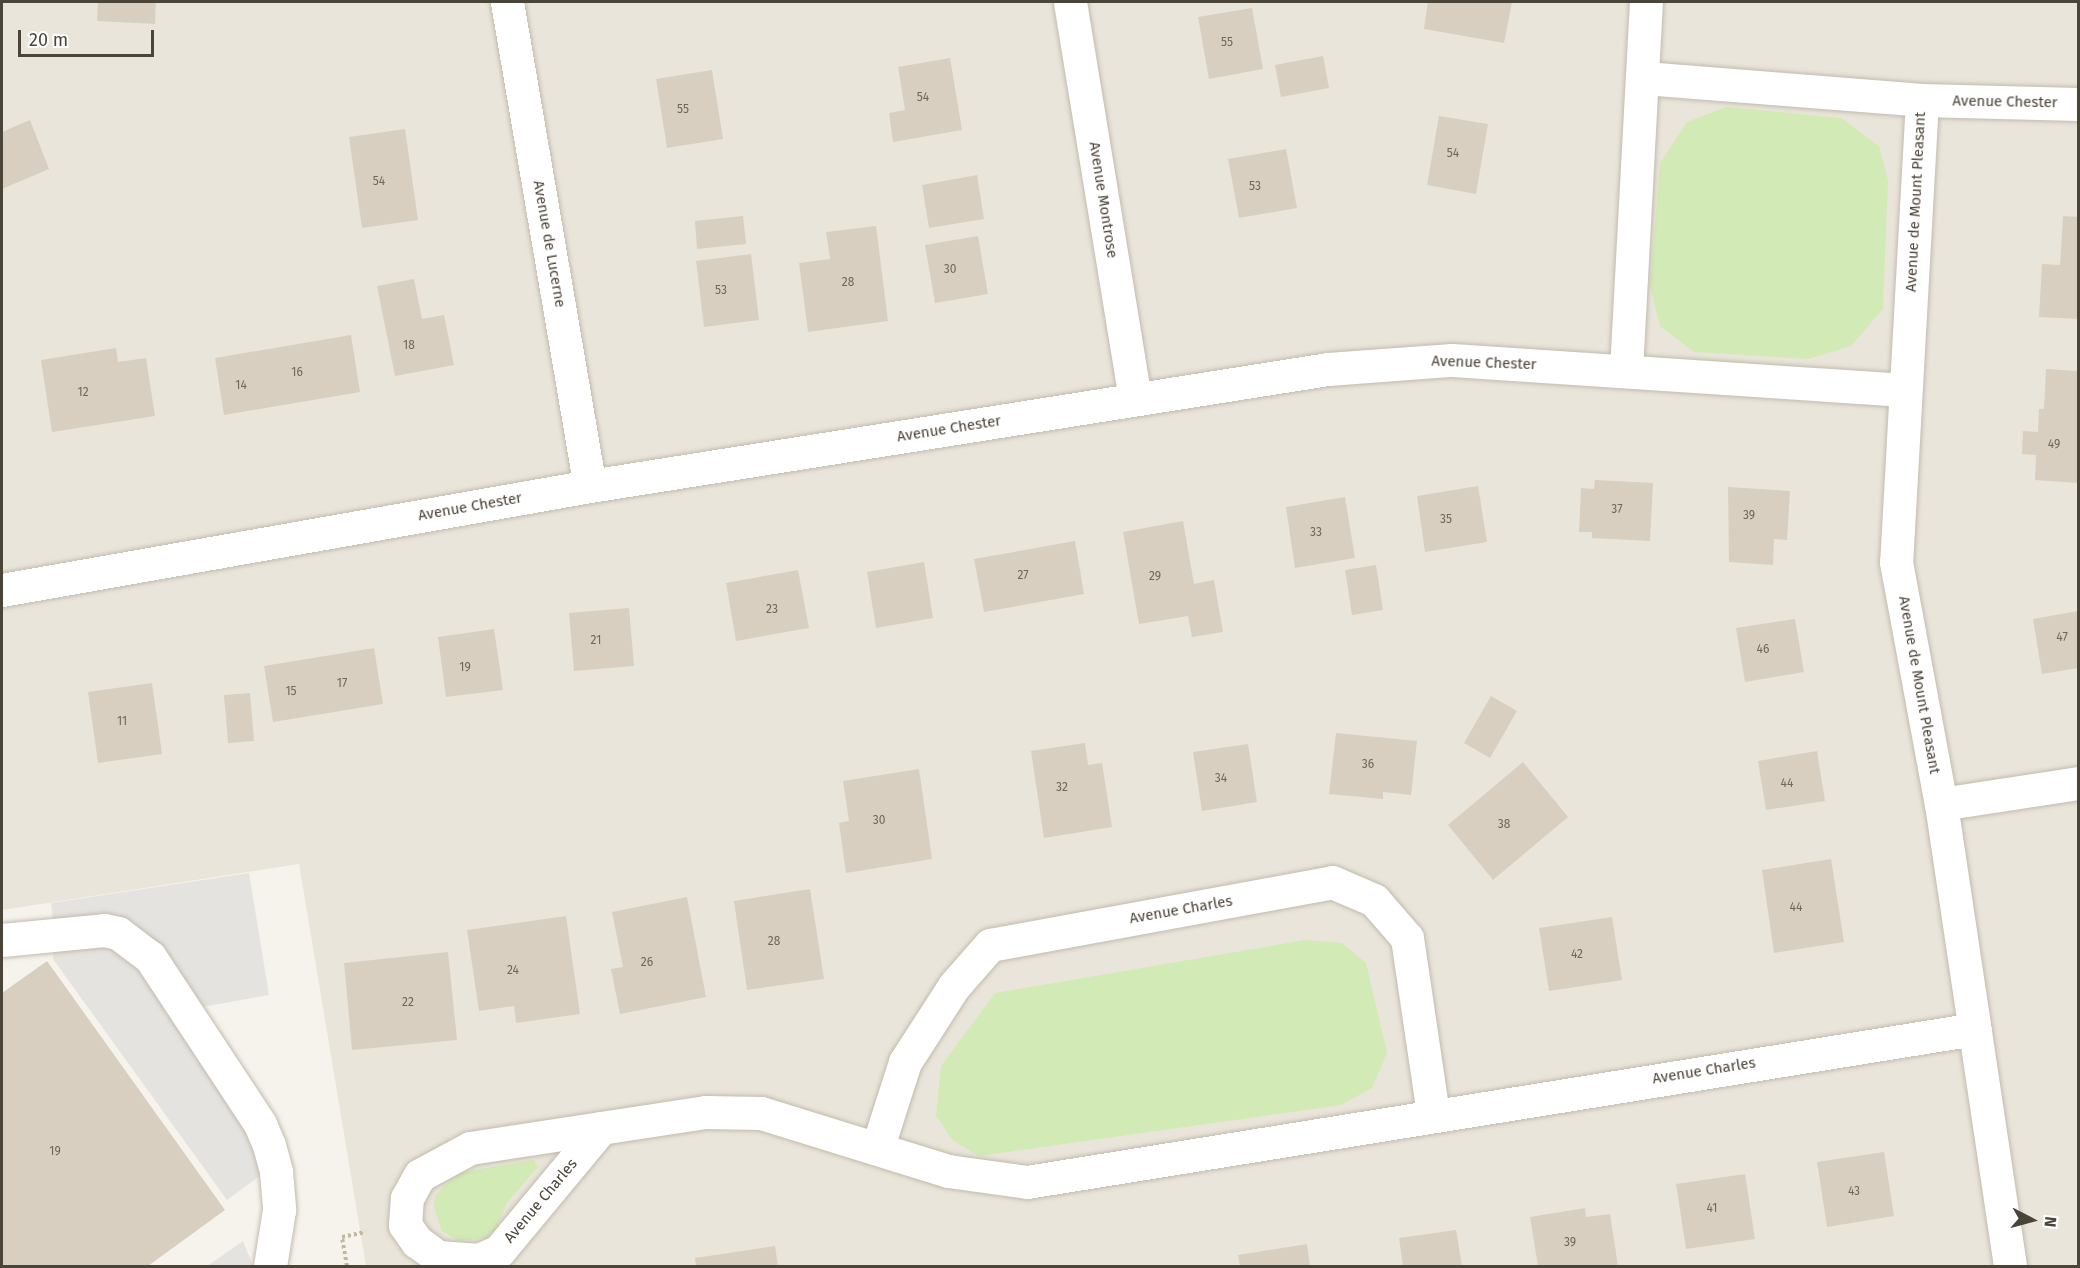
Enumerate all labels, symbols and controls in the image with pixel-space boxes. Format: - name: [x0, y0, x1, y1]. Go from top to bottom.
- scale bar: [21, 18, 158, 56]
- text: 20 m: [29, 29, 68, 51]
- house number: 55: [1221, 36, 1233, 50]
- house number: 54: [917, 91, 929, 105]
- street label: Avenue Chester: [1952, 92, 2058, 112]
- house number: 55: [677, 103, 689, 117]
- street label: Avenue de Mount Pleasant: [1902, 111, 1930, 293]
- street label: Avenue Montrose: [1085, 140, 1121, 260]
- house number: 54: [1447, 147, 1459, 161]
- house number: 54: [373, 175, 385, 189]
- street label: Avenue de Lucerne: [529, 179, 569, 309]
- house number: 53: [1249, 180, 1261, 194]
- house number: 30: [944, 263, 956, 277]
- house number: 28: [842, 276, 854, 290]
- house number: 53: [715, 284, 727, 298]
- house number: 18: [403, 339, 415, 353]
- street label: Avenue Chester: [1431, 352, 1537, 374]
- house number: 16: [291, 366, 303, 380]
- house number: 14: [235, 379, 247, 393]
- house number: 12: [77, 386, 89, 400]
- street label: Avenue Chester: [896, 412, 1002, 446]
- house number: 49: [2048, 438, 2060, 452]
- street label: Avenue Chester: [417, 489, 523, 525]
- house number: 37: [1611, 503, 1623, 517]
- house number: 39: [1743, 509, 1755, 523]
- house number: 35: [1440, 513, 1452, 527]
- house number: 33: [1310, 526, 1322, 540]
- house number: 27: [1017, 569, 1029, 583]
- house number: 29: [1149, 570, 1161, 584]
- street label: Avenue de Mount Pleasant: [1894, 595, 1944, 775]
- house number: 23: [766, 603, 778, 617]
- house number: 47: [2056, 631, 2068, 645]
- house number: 21: [591, 634, 601, 648]
- house number: 46: [1757, 643, 1769, 657]
- house number: 19: [459, 661, 471, 675]
- house number: 17: [337, 677, 347, 691]
- house number: 15: [285, 685, 297, 699]
- house number: 11: [117, 715, 127, 729]
- house number: 36: [1362, 758, 1374, 772]
- house number: 34: [1215, 772, 1227, 786]
- house number: 44: [1781, 777, 1793, 791]
- house number: 32: [1056, 781, 1068, 795]
- house number: 30: [873, 814, 885, 828]
- house number: 38: [1498, 818, 1510, 832]
- street label: Avenue Charles: [1128, 892, 1234, 928]
- house number: 44: [1790, 901, 1802, 915]
- house number: 28: [768, 935, 780, 949]
- house number: 42: [1571, 948, 1583, 962]
- house number: 26: [641, 956, 653, 970]
- house number: 24: [507, 964, 519, 978]
- house number: 22: [402, 996, 414, 1010]
- street label: Avenue Charles: [1651, 1054, 1757, 1088]
- house number: 19: [49, 1145, 61, 1159]
- street label: Avenue Charles: [501, 1155, 581, 1247]
- house number: 43: [1848, 1185, 1860, 1199]
- north arrow: [2002, 1190, 2062, 1250]
- house number: 41: [1707, 1202, 1717, 1216]
- text: N: [2040, 1216, 2060, 1228]
- house number: 39: [1564, 1236, 1576, 1250]

